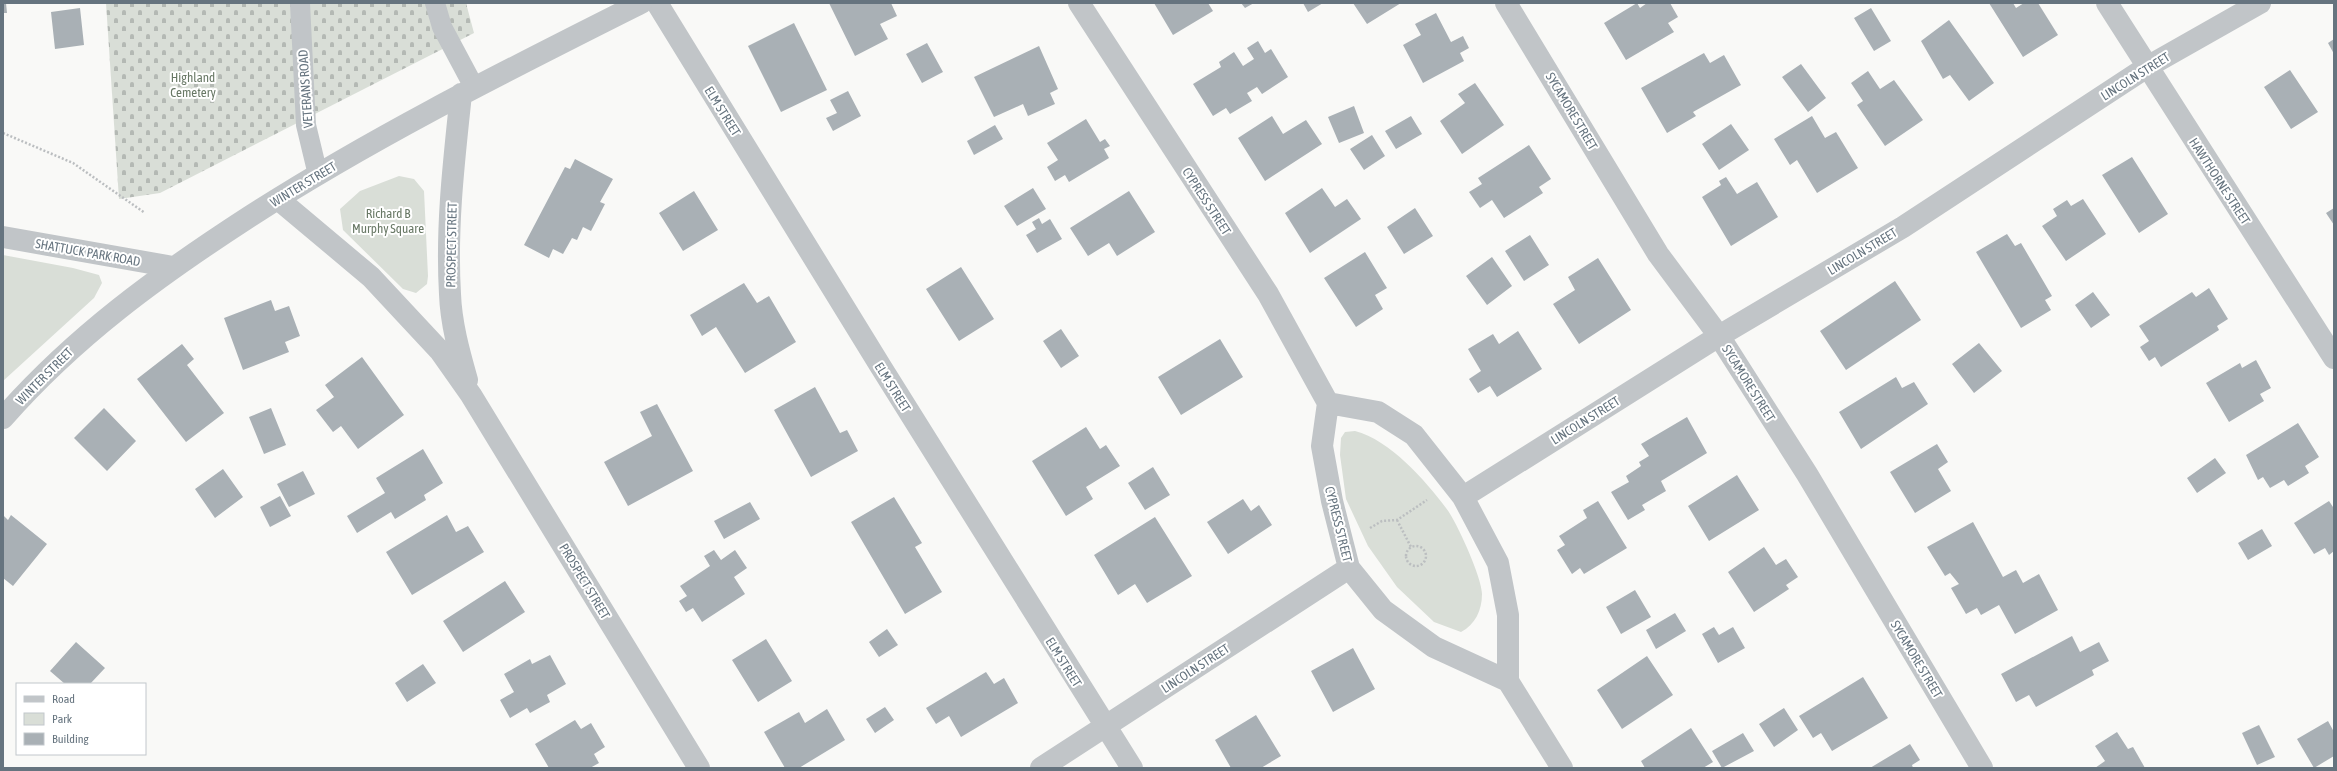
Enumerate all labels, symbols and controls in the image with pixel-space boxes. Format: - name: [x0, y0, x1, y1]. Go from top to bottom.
- street label: VETERANS ROAD: [295, 49, 316, 129]
- street label: LINCOLN STREET: [2098, 49, 2173, 103]
- park label: Highland Cemetery: [170, 70, 216, 100]
- street label: SYCAMORE STREET: [1543, 70, 1601, 153]
- street label: ELM STREET: [702, 84, 744, 139]
- street label: HAWTHORNE STREET: [2186, 135, 2253, 227]
- street label: WINTER STREET: [268, 159, 339, 210]
- street label: CYPRESS STREET: [1179, 165, 1234, 238]
- street label: PROSPECT STREET: [443, 202, 460, 288]
- park label: Richard B Murphy Square: [352, 206, 424, 236]
- street label: LINCOLN STREET: [1825, 225, 1900, 278]
- street label: SHATTUCK PARK ROAD: [34, 236, 142, 269]
- street label: SYCAMORE STREET: [1719, 342, 1778, 425]
- street label: WINTER STREET: [13, 345, 76, 408]
- street label: ELM STREET: [872, 360, 914, 415]
- street label: LINCOLN STREET: [1548, 393, 1623, 447]
- street label: CYPRESS STREET: [1322, 485, 1355, 564]
- street label: PROSPECT STREET: [556, 541, 613, 622]
- street label: SYCAMORE STREET: [1888, 618, 1946, 701]
- street label: ELM STREET: [1043, 635, 1085, 690]
- street label: LINCOLN STREET: [1158, 641, 1232, 696]
- legend: [16, 683, 146, 755]
- text: Road: [52, 692, 75, 706]
- text: Park: [52, 712, 73, 726]
- text: Building: [52, 732, 90, 746]

